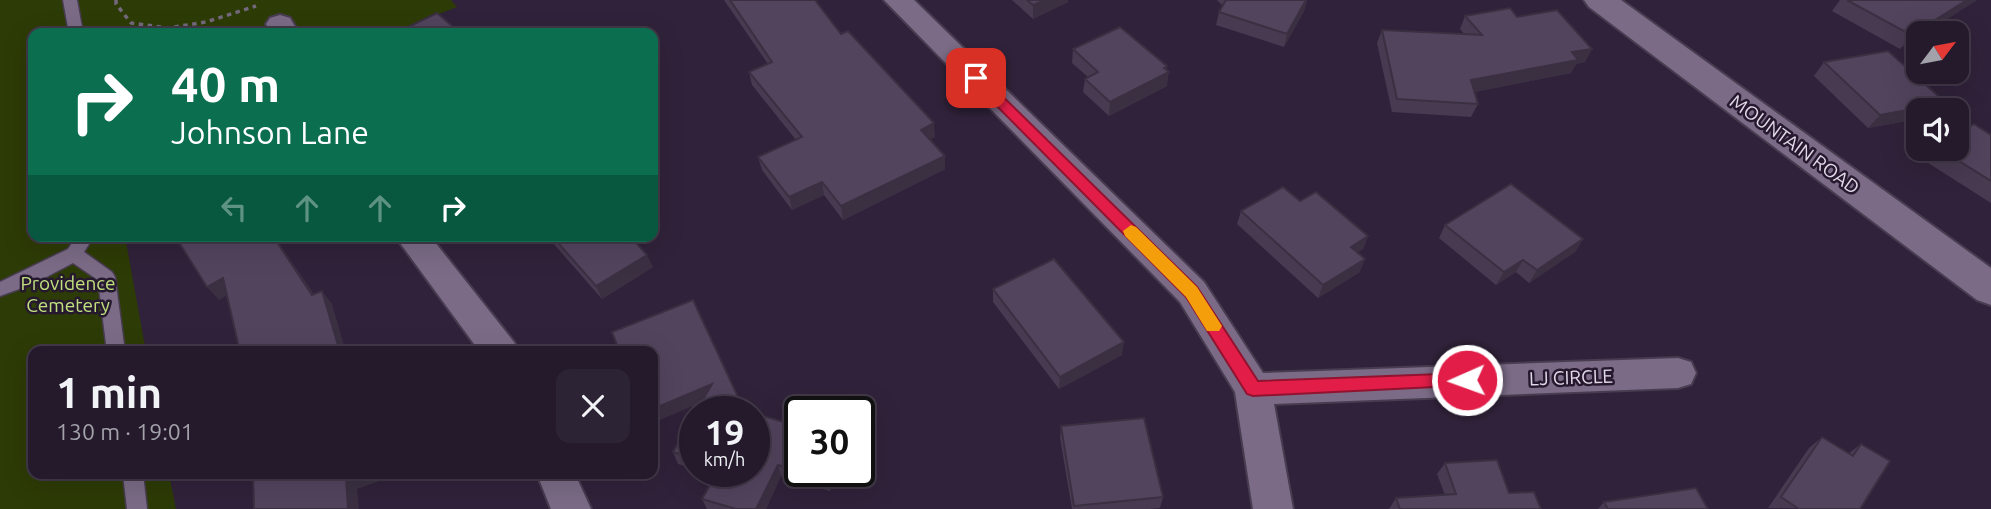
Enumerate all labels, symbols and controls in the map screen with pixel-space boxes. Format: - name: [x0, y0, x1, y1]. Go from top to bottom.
- north arrow: [1906, 21, 1969, 84]
- map controls: [1906, 21, 1969, 161]
- pin: [946, 48, 1006, 108]
- icon: right: [56, 56, 147, 147]
- text: 40 m: [171, 56, 280, 111]
- icon: arrive: [957, 59, 995, 97]
- street label: MOUNTAIN ROAD: [1726, 90, 1864, 198]
- button: sound: [1906, 98, 1969, 161]
- text: Johnson Lane: [171, 114, 369, 150]
- icon: left: [215, 189, 253, 227]
- icon: ahead: [288, 189, 326, 227]
- icon: ahead: [361, 189, 399, 227]
- icon: right: [434, 189, 472, 227]
- park label: Providence Cemetery: [20, 272, 116, 316]
- position arrow: [1430, 343, 1504, 417]
- street label: LJ CIRCLE: [1529, 365, 1613, 389]
- text: 1 min: [56, 369, 162, 416]
- button: close: [556, 369, 630, 443]
- speed limit sign: 30: [784, 396, 875, 487]
- text: 19: [705, 412, 744, 452]
- text: 130 m · 19:01: [56, 419, 194, 444]
- text: km/h: [704, 449, 745, 469]

